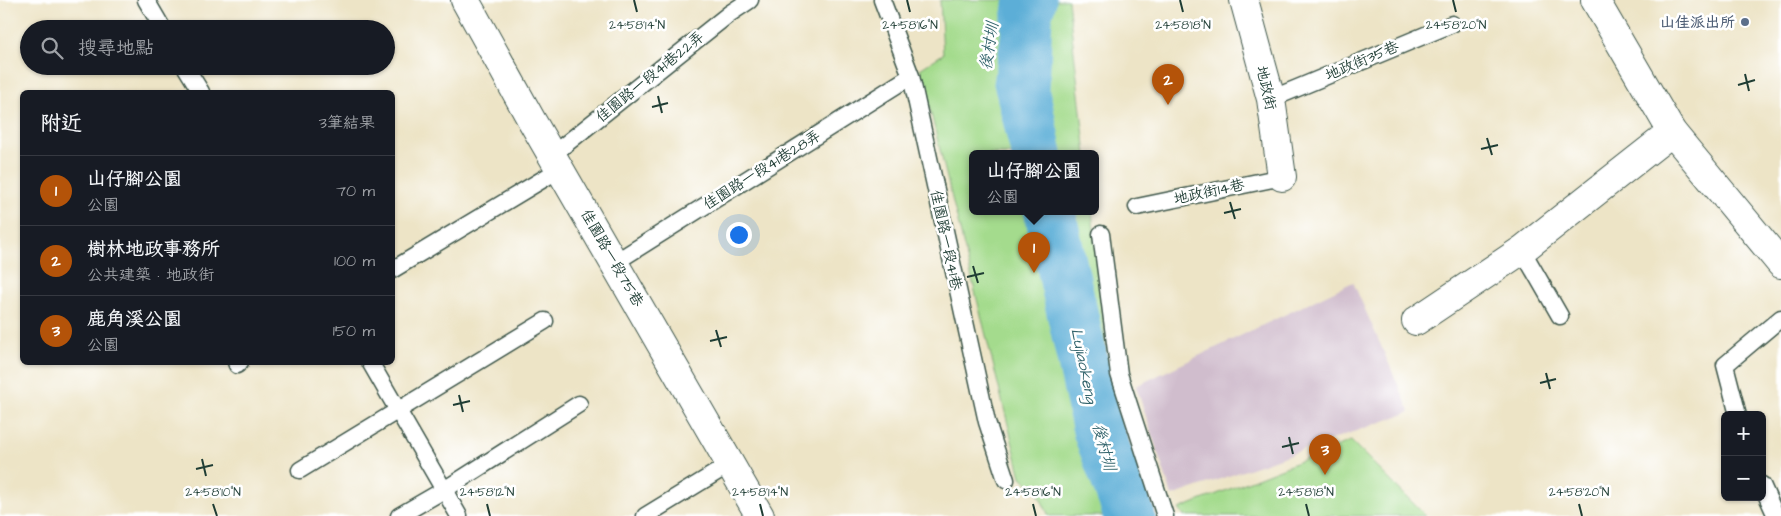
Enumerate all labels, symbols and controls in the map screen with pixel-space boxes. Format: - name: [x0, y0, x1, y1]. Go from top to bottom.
- place label: 山佳派出所: [1660, 12, 1735, 33]
- marker: 山佳派出所: [1739, 16, 1751, 28]
- text: 24°58'14"N: [609, 17, 665, 34]
- text: 24°58'16"N: [882, 17, 938, 34]
- text: 24°58'18"N: [1155, 17, 1211, 34]
- text: 24°58'20"N: [1426, 17, 1487, 34]
- water label: 後村圳: [974, 19, 1004, 71]
- search box: [20, 20, 395, 75]
- street label: 佳園路一段41巷22弄: [591, 27, 709, 127]
- icon: search: [38, 34, 66, 62]
- text: 搜尋地點: [78, 35, 154, 62]
- street label: 地政街35巷: [1322, 36, 1402, 86]
- pin: 2: [1152, 64, 1184, 105]
- street label: 地政街: [1251, 64, 1281, 112]
- text: 附近: [40, 109, 82, 138]
- text: 3筆結果: [319, 112, 375, 134]
- street label: 佳園路一段41巷28弄: [699, 125, 825, 215]
- popup: [969, 150, 1099, 215]
- text: 山仔腳公園: [986, 158, 1082, 185]
- text: 山仔腳公園: [87, 166, 182, 193]
- street label: 地政街14巷: [1172, 174, 1246, 210]
- text: 1: [55, 180, 57, 202]
- text: 70 m: [336, 180, 375, 202]
- text: 公園: [986, 186, 1019, 208]
- street label: 佳園路一段41巷: [925, 188, 967, 292]
- text: 公園: [87, 194, 119, 216]
- street label: 佳園路一段75巷: [575, 205, 649, 311]
- your location: [726, 222, 752, 248]
- pin: 1: [1018, 232, 1050, 273]
- text: 樹林地政事務所: [87, 236, 220, 263]
- text: 2: [51, 250, 61, 272]
- text: 100 m: [334, 250, 375, 272]
- text: 公共建築 · 地政街: [87, 264, 214, 286]
- text: 鹿角溪公園: [87, 306, 182, 333]
- text: 3: [52, 320, 60, 342]
- text: 150 m: [333, 320, 375, 342]
- water label: Lujiaokeng: [1064, 326, 1103, 408]
- text: 公園: [87, 334, 119, 356]
- map controls: [1721, 411, 1766, 501]
- button: +: [1721, 411, 1766, 456]
- water label: 後村圳: [1087, 421, 1121, 475]
- pin: 3: [1309, 434, 1341, 475]
- button: −: [1721, 456, 1766, 501]
- text: 24°58'10"N: [185, 484, 241, 501]
- text: 24°58'12"N: [460, 484, 515, 501]
- text: 24°58'14"N: [732, 484, 788, 501]
- text: 24°58'16"N: [1005, 484, 1061, 501]
- text: 24°58'18"N: [1278, 484, 1334, 501]
- text: 24°58'20"N: [1549, 484, 1610, 501]

